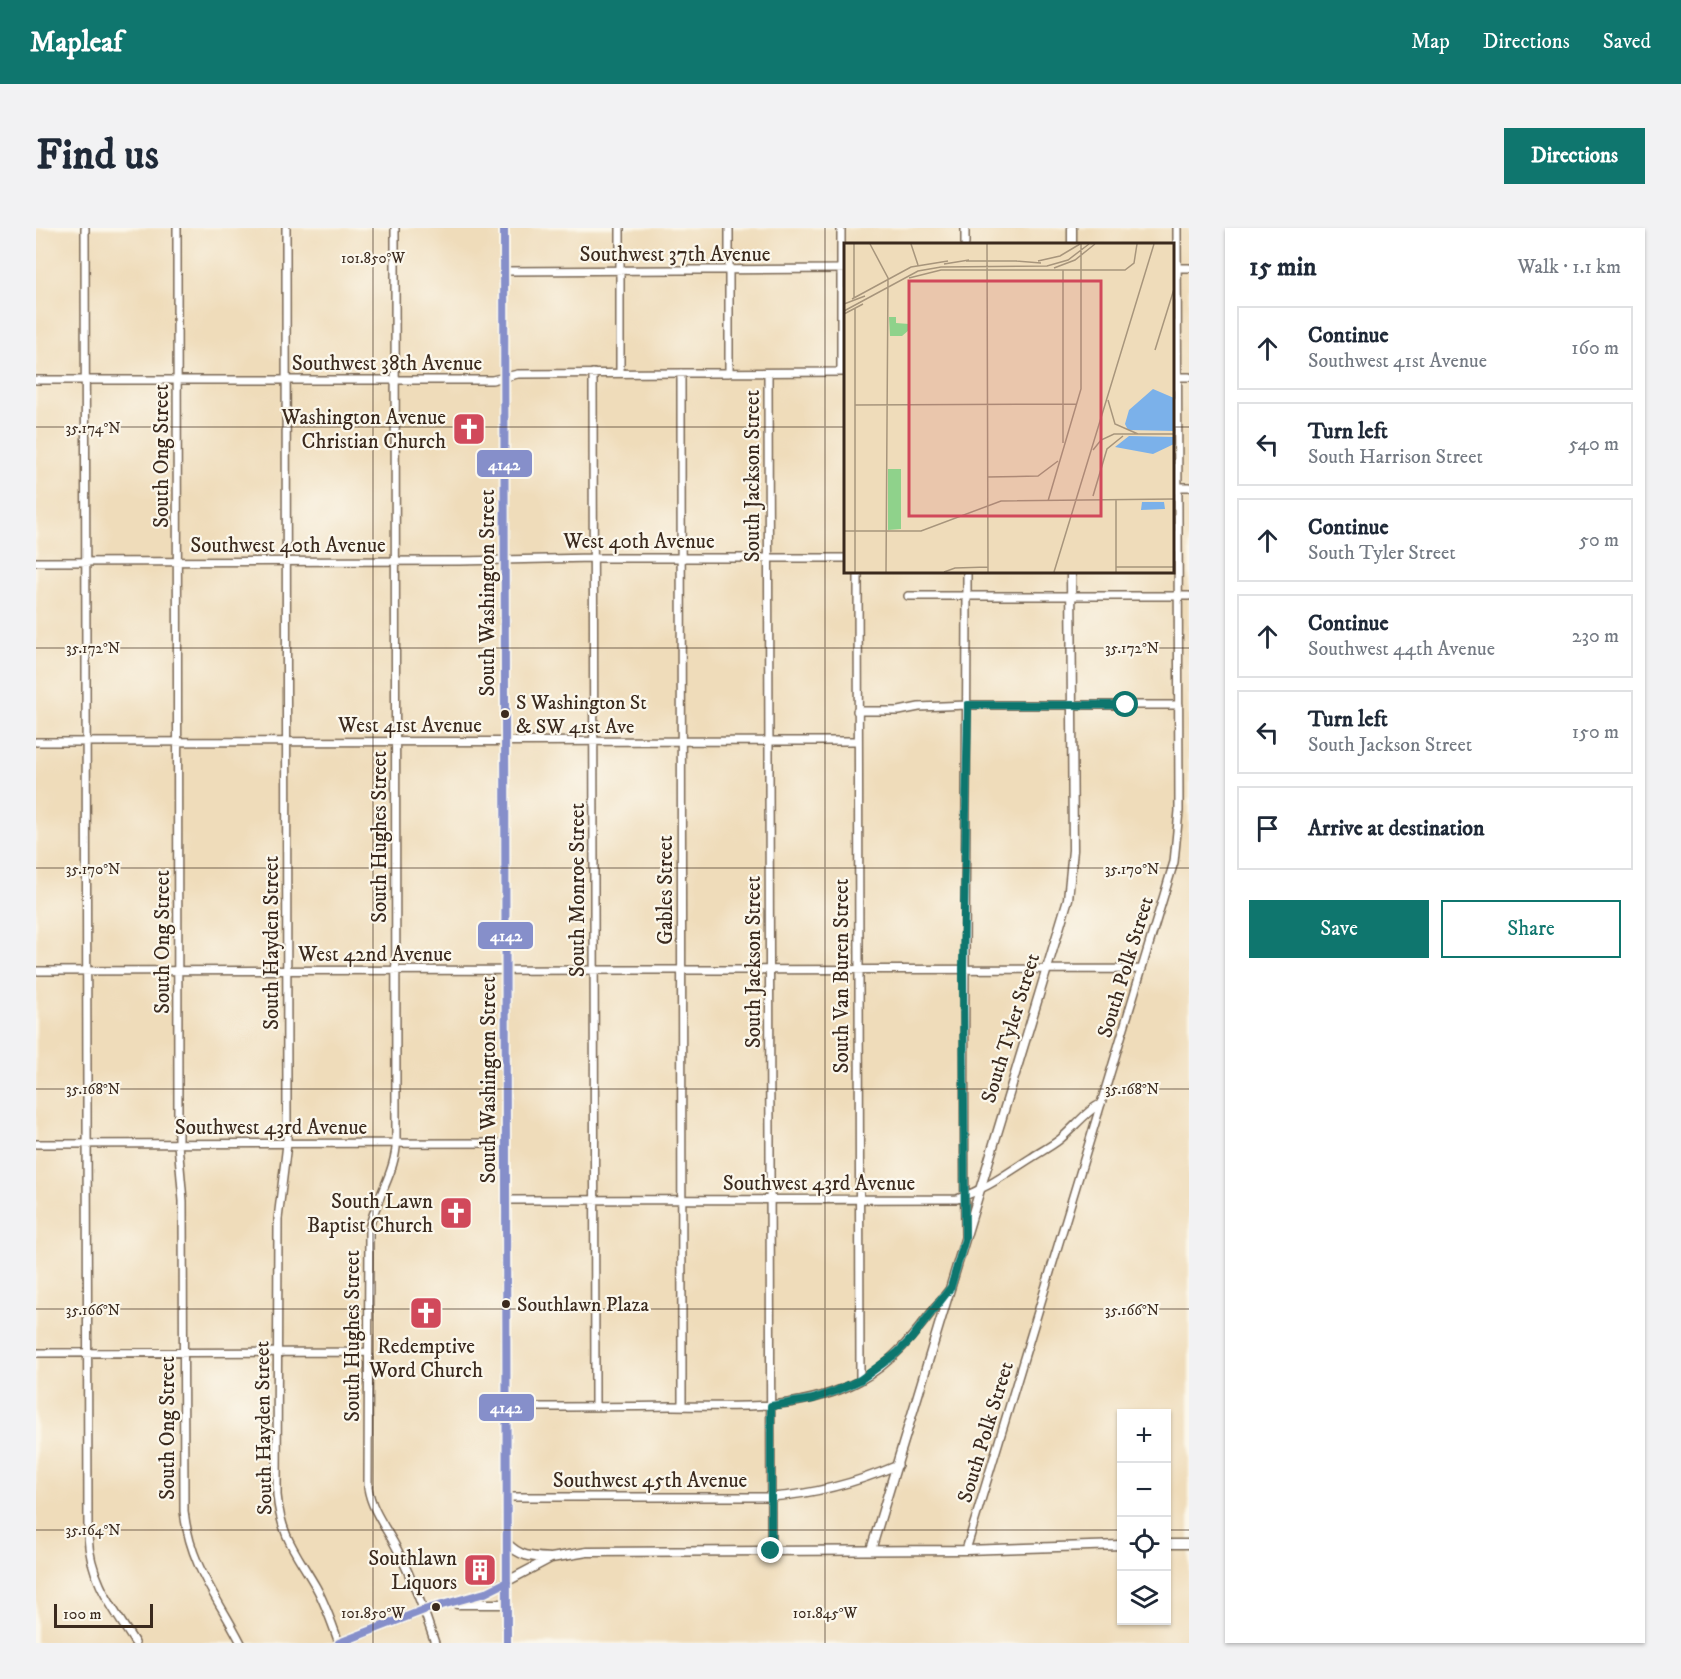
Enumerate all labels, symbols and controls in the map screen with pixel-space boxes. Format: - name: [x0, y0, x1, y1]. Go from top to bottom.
- text: Mapleaf: [30, 25, 122, 60]
- text: Map: [1411, 29, 1450, 55]
- text: Directions: [1483, 29, 1570, 55]
- text: Saved: [1603, 29, 1651, 55]
- button: Directions: [1504, 128, 1645, 184]
- text: Find us: [36, 130, 159, 182]
- street label: Southwest 37th Avenue: [580, 242, 771, 268]
- inset map: [844, 243, 1174, 573]
- text: 101.850°W: [341, 249, 405, 268]
- text: 15 min: [1249, 251, 1317, 284]
- text: Walk · 1.1 km: [1517, 255, 1621, 280]
- text: Continue: [1308, 322, 1389, 349]
- icon: ahead: [1251, 332, 1284, 365]
- text: 160 m: [1571, 336, 1619, 361]
- text: Southwest 41st Avenue: [1308, 349, 1487, 374]
- street label: Southwest 38th Avenue: [292, 351, 483, 377]
- street label: South Ong Street: [149, 384, 175, 528]
- street label: South Jackson Street: [740, 390, 766, 562]
- place label: Washington Avenue Christian Church: [280, 405, 446, 455]
- church icon: Washington Avenue Christian Church: [451, 411, 487, 447]
- text: Turn left: [1308, 418, 1388, 445]
- text: 35.174°N: [65, 419, 121, 438]
- icon: left: [1251, 428, 1284, 461]
- text: 540 m: [1569, 432, 1619, 457]
- text: South Harrison Street: [1308, 445, 1483, 470]
- line badge: 4142: [476, 449, 533, 478]
- text: 4142: [487, 455, 521, 475]
- street label: South Washington Street: [475, 489, 501, 697]
- text: Continue: [1308, 514, 1389, 541]
- icon: ahead: [1251, 524, 1284, 557]
- text: 50 m: [1579, 528, 1619, 553]
- street label: West 40th Avenue: [562, 529, 715, 555]
- street label: Southwest 40th Avenue: [190, 533, 386, 559]
- text: South Tyler Street: [1308, 541, 1456, 566]
- text: Continue: [1308, 610, 1389, 637]
- icon: ahead: [1251, 620, 1284, 653]
- text: 230 m: [1572, 624, 1619, 649]
- text: Southwest 44th Avenue: [1308, 637, 1495, 662]
- text: 35.172°N: [66, 639, 120, 658]
- text: 35.172°N: [1105, 639, 1159, 658]
- place label: S Washington St & SW 41st Ave: [516, 691, 647, 740]
- route start: [1112, 691, 1138, 717]
- text: Turn left: [1308, 706, 1388, 733]
- marker: S Washington St & SW 41st Ave: [499, 708, 511, 720]
- street label: West 41st Avenue: [337, 713, 482, 739]
- icon: left: [1251, 716, 1284, 749]
- text: 150 m: [1572, 720, 1619, 745]
- text: South Jackson Street: [1308, 733, 1472, 758]
- street label: South Hughes Street: [367, 751, 393, 923]
- street label: South Monroe Street: [565, 802, 591, 977]
- icon: arrive: [1251, 812, 1284, 845]
- text: Arrive at destination: [1308, 815, 1485, 842]
- street label: Gables Street: [653, 835, 679, 945]
- street label: South Hayden Street: [259, 856, 285, 1030]
- text: 35.170°N: [66, 860, 120, 879]
- text: 35.170°N: [1105, 860, 1159, 879]
- street label: South Ong Street: [150, 870, 176, 1014]
- street label: South Jackson Street: [741, 876, 767, 1048]
- street label: South Van Buren Street: [829, 878, 855, 1074]
- street label: South Polk Street: [1092, 893, 1160, 1041]
- button: Save: [1249, 900, 1429, 958]
- button: Share: [1441, 900, 1621, 958]
- line badge: 4142: [477, 921, 534, 950]
- text: 4142: [489, 926, 523, 946]
- street label: West 42nd Avenue: [297, 942, 452, 968]
- street label: South Tyler Street: [976, 950, 1046, 1106]
- street label: South Washington Street: [476, 976, 502, 1184]
- text: 35.168°N: [66, 1080, 120, 1099]
- text: 35.168°N: [1105, 1080, 1159, 1099]
- street label: Southwest 43rd Avenue: [175, 1115, 368, 1141]
- street label: Southwest 43rd Avenue: [723, 1171, 916, 1197]
- place label: South Lawn Baptist Church: [307, 1189, 433, 1239]
- church icon: South Lawn Baptist Church: [438, 1195, 474, 1231]
- street label: South Hughes Street: [340, 1250, 366, 1422]
- place label: Southlawn Plaza: [517, 1293, 649, 1318]
- church icon: Redemptive Word Church: [408, 1295, 444, 1331]
- marker: Southlawn Plaza: [500, 1298, 512, 1310]
- text: 35.166°N: [66, 1301, 120, 1320]
- text: 35.166°N: [1105, 1301, 1159, 1320]
- place label: Redemptive Word Church: [368, 1334, 483, 1384]
- street label: South Hayden Street: [249, 1340, 279, 1515]
- street label: South Ong Street: [155, 1356, 181, 1500]
- street label: South Polk Street: [952, 1358, 1020, 1506]
- line badge: 4142: [478, 1393, 535, 1422]
- text: 4142: [489, 1398, 523, 1418]
- map controls: [1117, 1409, 1171, 1625]
- button: +: [1117, 1409, 1171, 1463]
- button: −: [1117, 1463, 1171, 1517]
- street label: Southwest 45th Avenue: [553, 1468, 748, 1494]
- button: locate: [1117, 1517, 1171, 1571]
- text: 35.164°N: [65, 1521, 121, 1540]
- route end: [757, 1537, 783, 1563]
- place label: Southlawn Liquors: [368, 1546, 457, 1596]
- building icon: Southlawn Liquors: [462, 1552, 498, 1588]
- button: layers: [1117, 1571, 1171, 1625]
- scale bar: [54, 1601, 153, 1628]
- unlabelled marker: [430, 1601, 442, 1613]
- text: 100 m: [63, 1604, 102, 1624]
- text: 101.850°W: [341, 1604, 405, 1623]
- text: 101.845°W: [793, 1604, 858, 1623]

